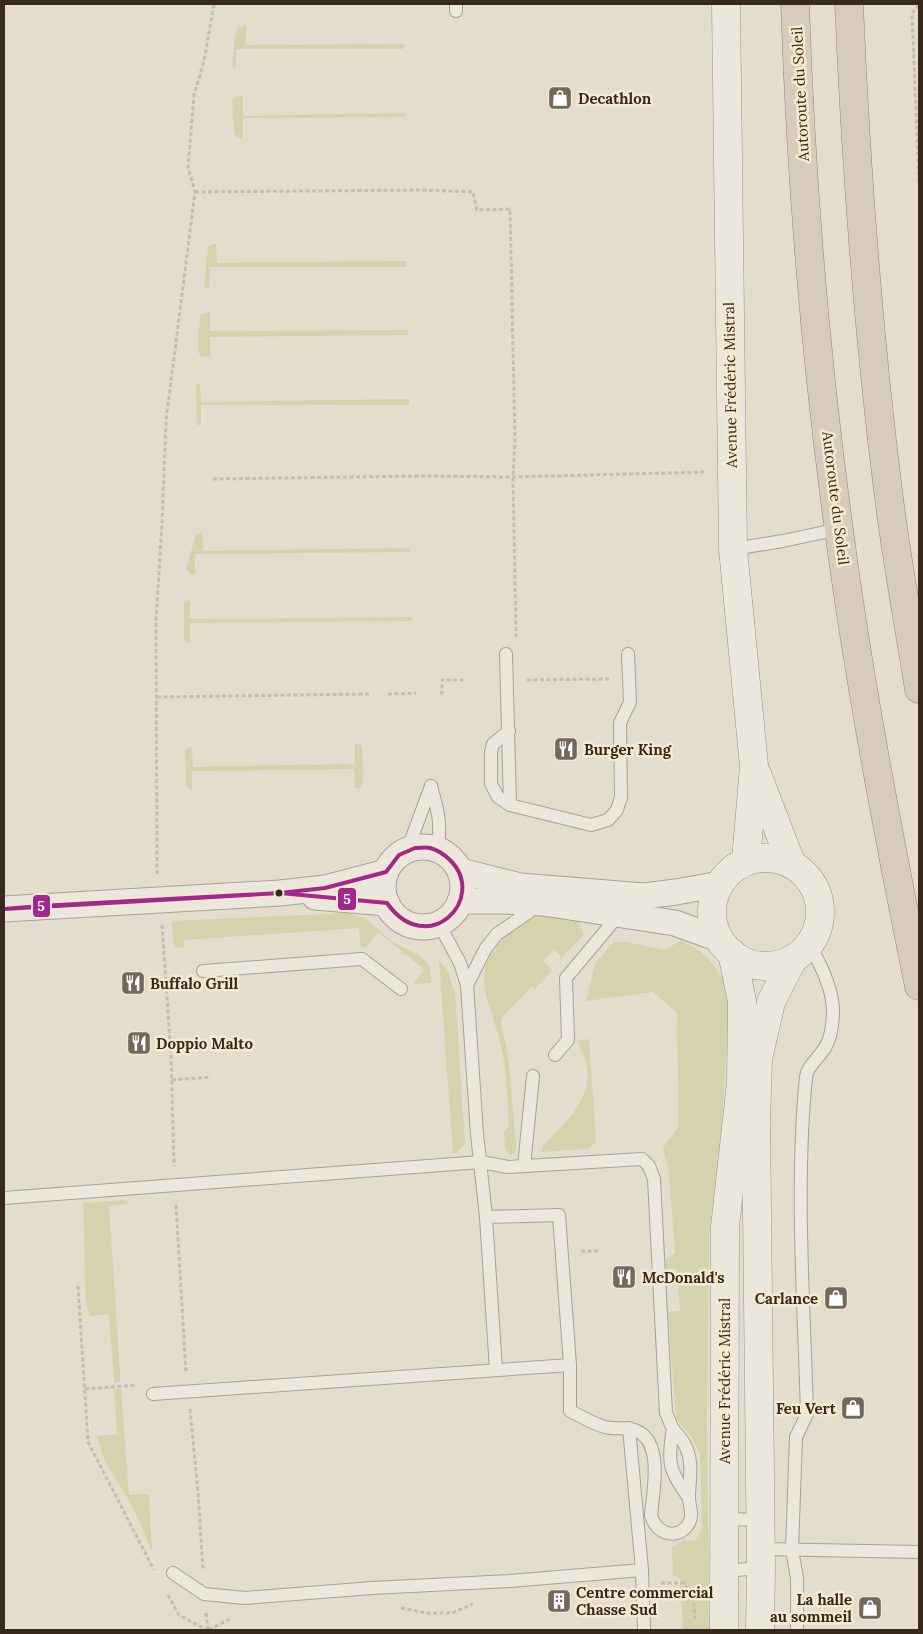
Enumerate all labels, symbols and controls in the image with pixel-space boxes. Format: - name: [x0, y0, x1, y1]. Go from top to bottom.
- street label: Autoroute du Soleil: [787, 26, 813, 163]
- shop icon: Decathlon: [547, 85, 573, 111]
- place label: Decathlon: [578, 89, 652, 108]
- street label: Avenue Frédéric Mistral: [719, 302, 741, 469]
- street label: Autoroute du Soleil: [818, 429, 854, 566]
- restaurant icon: Burger King: [553, 736, 579, 762]
- place label: Burger King: [584, 740, 672, 759]
- line badge: 5: [337, 887, 357, 911]
- unlabelled marker: [274, 888, 284, 898]
- text: 5: [343, 890, 351, 908]
- line badge: 5: [32, 894, 51, 918]
- text: 5: [37, 897, 45, 915]
- restaurant icon: Buffalo Grill: [120, 970, 146, 996]
- place label: Buffalo Grill: [150, 974, 238, 993]
- restaurant icon: Doppio Malto: [126, 1030, 152, 1056]
- place label: Doppio Malto: [156, 1034, 253, 1053]
- restaurant icon: McDonald's: [611, 1264, 637, 1290]
- place label: McDonald's: [642, 1268, 725, 1287]
- shop icon: Carlance: [823, 1285, 849, 1311]
- place label: Carlance: [755, 1289, 818, 1308]
- street label: Avenue Frédéric Mistral: [715, 1298, 734, 1465]
- shop icon: Feu Vert: [840, 1395, 866, 1421]
- place label: Feu Vert: [776, 1399, 837, 1418]
- place label: Centre commercial Chasse Sud: [576, 1583, 714, 1619]
- building icon: Centre commercial Chasse Sud: [546, 1588, 572, 1614]
- place label: La halle au sommeil: [770, 1590, 852, 1626]
- shop icon: La halle au sommeil: [857, 1595, 883, 1621]

